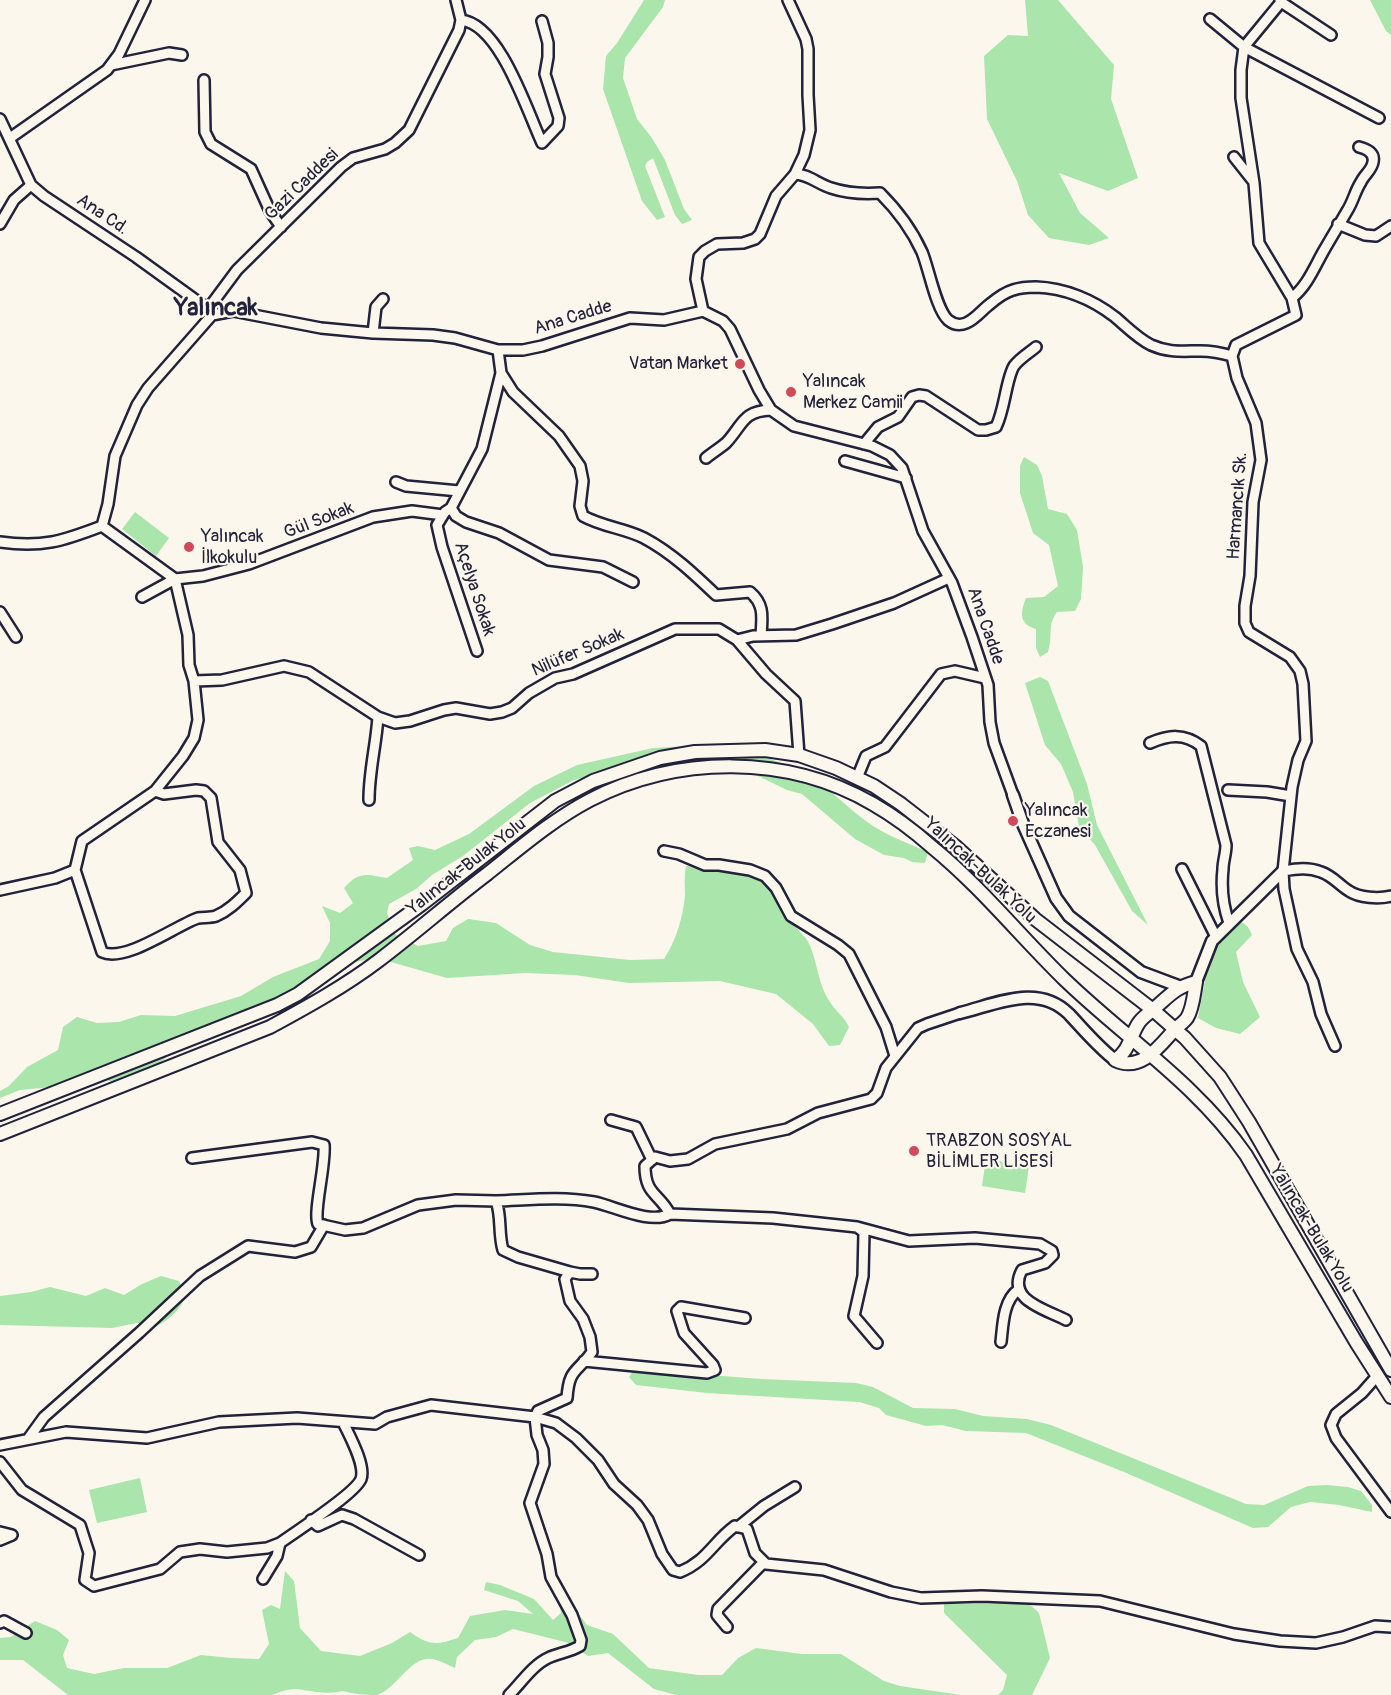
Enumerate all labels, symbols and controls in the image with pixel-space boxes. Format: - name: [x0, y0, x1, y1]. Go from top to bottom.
- street label: Gazi Caddesi: [261, 145, 343, 225]
- street label: Ana Cd.: [72, 190, 132, 240]
- district label: Yalıncak: [174, 295, 258, 323]
- street label: Ana Cadde: [531, 296, 615, 340]
- place label: Vatan Market: [629, 353, 728, 375]
- marker: Vatan Market: [733, 357, 747, 371]
- place label: Yalıncak Merkez Camii: [803, 371, 903, 413]
- marker: Yalıncak Merkez Camii: [784, 385, 798, 399]
- street label: Harmancık Sk.: [1223, 452, 1253, 560]
- street label: Gül Sokak: [281, 498, 357, 544]
- place label: Yalıncak İlkokulu: [201, 526, 263, 568]
- street label: Açelya Sokak: [449, 539, 499, 639]
- marker: Yalıncak İlkokulu: [182, 540, 196, 554]
- street label: Ana Cadde: [962, 585, 1008, 667]
- street label: Nilüfer Sokak: [529, 624, 627, 682]
- place label: Yalıncak Eczanesi: [1025, 800, 1091, 842]
- street label: Yalıncak-Bulak Yolu: [403, 814, 531, 920]
- street label: Yalıncak-Bulak Yolu: [920, 814, 1040, 928]
- marker: Yalıncak Eczanesi: [1006, 814, 1020, 828]
- place label: TRABZON SOSYAL BİLİMLER LİSESİ: [926, 1130, 1072, 1172]
- marker: TRABZON SOSYAL BİLİMLER LİSESİ: [907, 1144, 921, 1158]
- street label: Yalıncak-Bulak Yolu: [1264, 1161, 1358, 1297]

